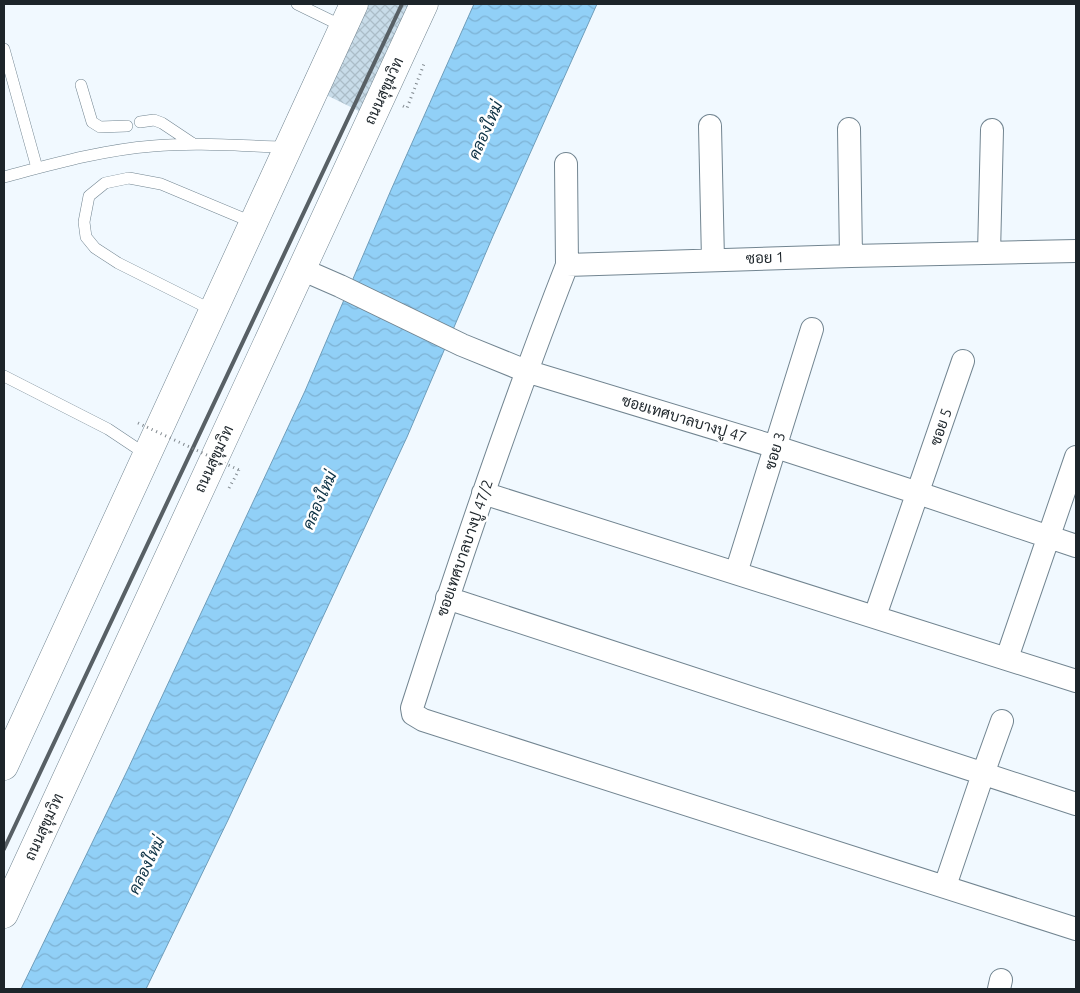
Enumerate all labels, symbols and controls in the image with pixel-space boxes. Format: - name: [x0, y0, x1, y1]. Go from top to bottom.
- street label: ถนนสุขุมวิท: [361, 54, 409, 128]
- water label: คลองใหม่: [462, 96, 506, 162]
- street label: ซอย 1: [745, 248, 785, 267]
- street label: ซอยเทศบาลบางปู 47: [619, 391, 749, 448]
- street label: ซอย 5: [926, 406, 955, 448]
- street label: ถนนสุขุมวิท: [191, 422, 239, 496]
- street label: ซอย 3: [761, 430, 788, 472]
- water label: คลองใหม่: [296, 466, 340, 532]
- street label: ซอยเทศบาลบางปู 47/2: [433, 477, 498, 619]
- street label: ถนนสุขุมวิท: [21, 790, 69, 864]
- water label: คลองใหม่: [123, 831, 168, 897]

